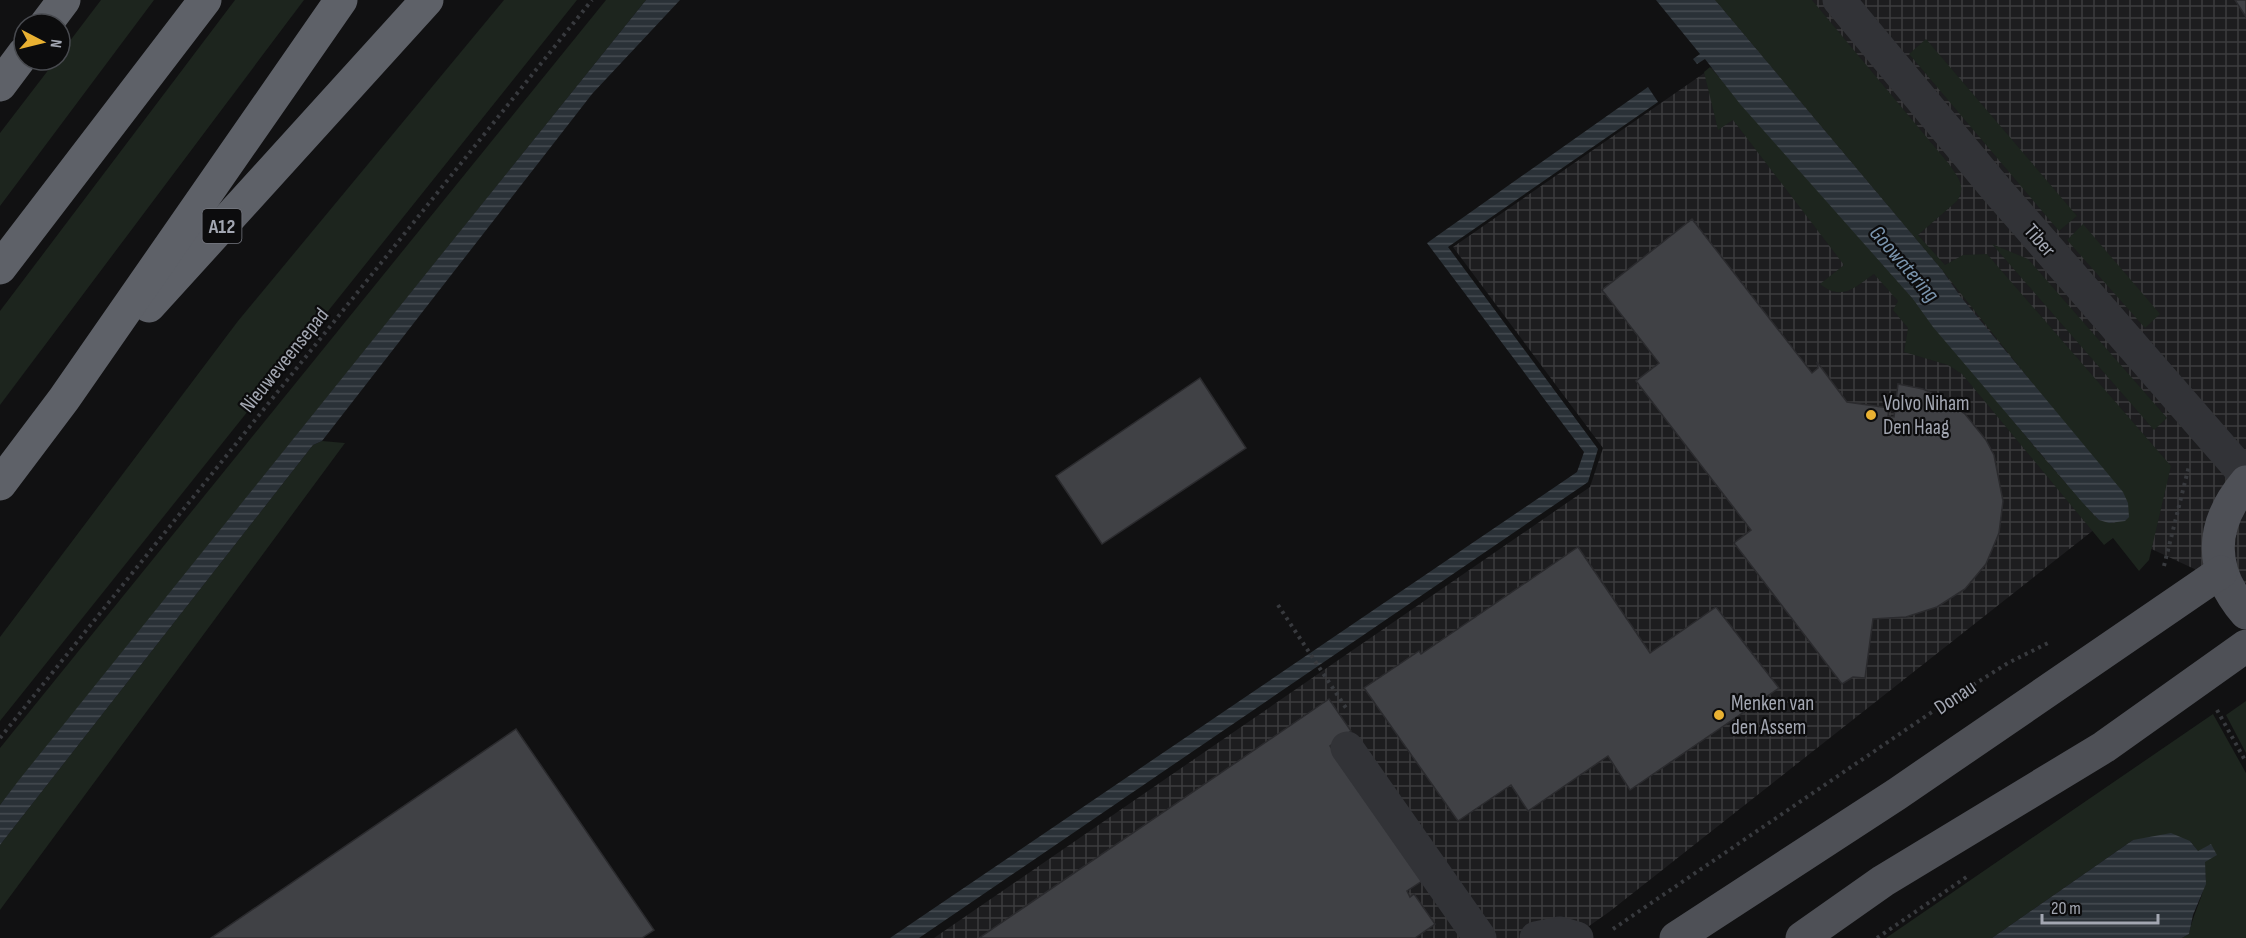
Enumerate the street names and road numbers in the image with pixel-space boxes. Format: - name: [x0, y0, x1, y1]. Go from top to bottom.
- road number: A12: [202, 209, 242, 243]
- street label: Tiber: [2019, 219, 2061, 262]
- street label: Nieuweveensepad: [235, 303, 334, 418]
- street label: Donau: [1930, 674, 1981, 720]

